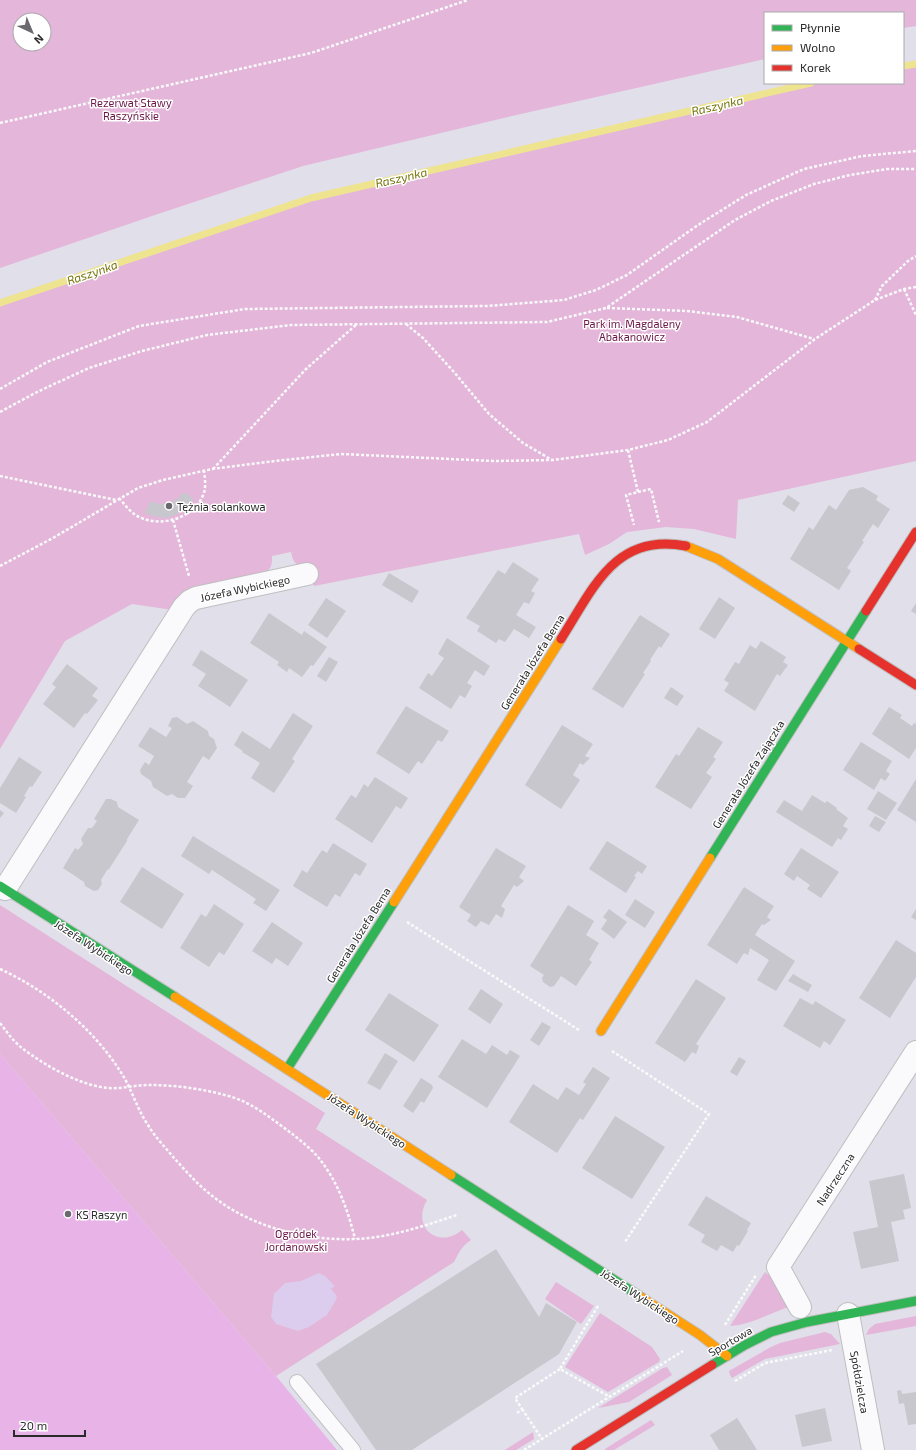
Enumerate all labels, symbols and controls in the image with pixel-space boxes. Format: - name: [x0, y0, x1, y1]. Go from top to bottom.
- north arrow: [12, 12, 52, 52]
- legend: [764, 12, 904, 84]
- text: Płynnie: [800, 20, 840, 34]
- text: N: [32, 32, 47, 47]
- text: Wolno: [800, 40, 836, 54]
- text: Korek: [800, 60, 831, 74]
- water label: Raszynka: [690, 92, 745, 119]
- park label: Rezerwat Stawy Raszyńskie: [90, 96, 172, 122]
- water label: Raszynka: [374, 164, 429, 191]
- water label: Raszynka: [65, 257, 120, 288]
- park label: Park im. Magdaleny Abakanowicz: [583, 317, 681, 343]
- place label: Tężnia solankowa: [177, 500, 266, 513]
- marker: Tężnia solankowa: [164, 501, 174, 511]
- street label: Józefa Wybickiego: [199, 572, 291, 604]
- street label: Generała Józefa Bema: [497, 612, 567, 712]
- street label: Generała Józefa Zajączka: [709, 717, 788, 831]
- street label: Generała Józefa Bema: [323, 885, 393, 985]
- street label: Józefa Wybickiego: [52, 917, 136, 977]
- street label: Józefa Wybickiego: [325, 1090, 409, 1150]
- street label: Nadrzeczna: [813, 1151, 857, 1207]
- place label: KS Raszyn: [76, 1208, 127, 1221]
- marker: KS Raszyn: [63, 1209, 73, 1219]
- park label: Ogródek Jordanowski: [265, 1227, 327, 1253]
- street label: Józefa Wybickiego: [598, 1266, 682, 1326]
- street label: Sportowa: [706, 1323, 754, 1359]
- street label: Spółdzielcza: [848, 1350, 872, 1414]
- scale bar: [14, 1412, 85, 1438]
- text: 20 m: [20, 1418, 47, 1432]

